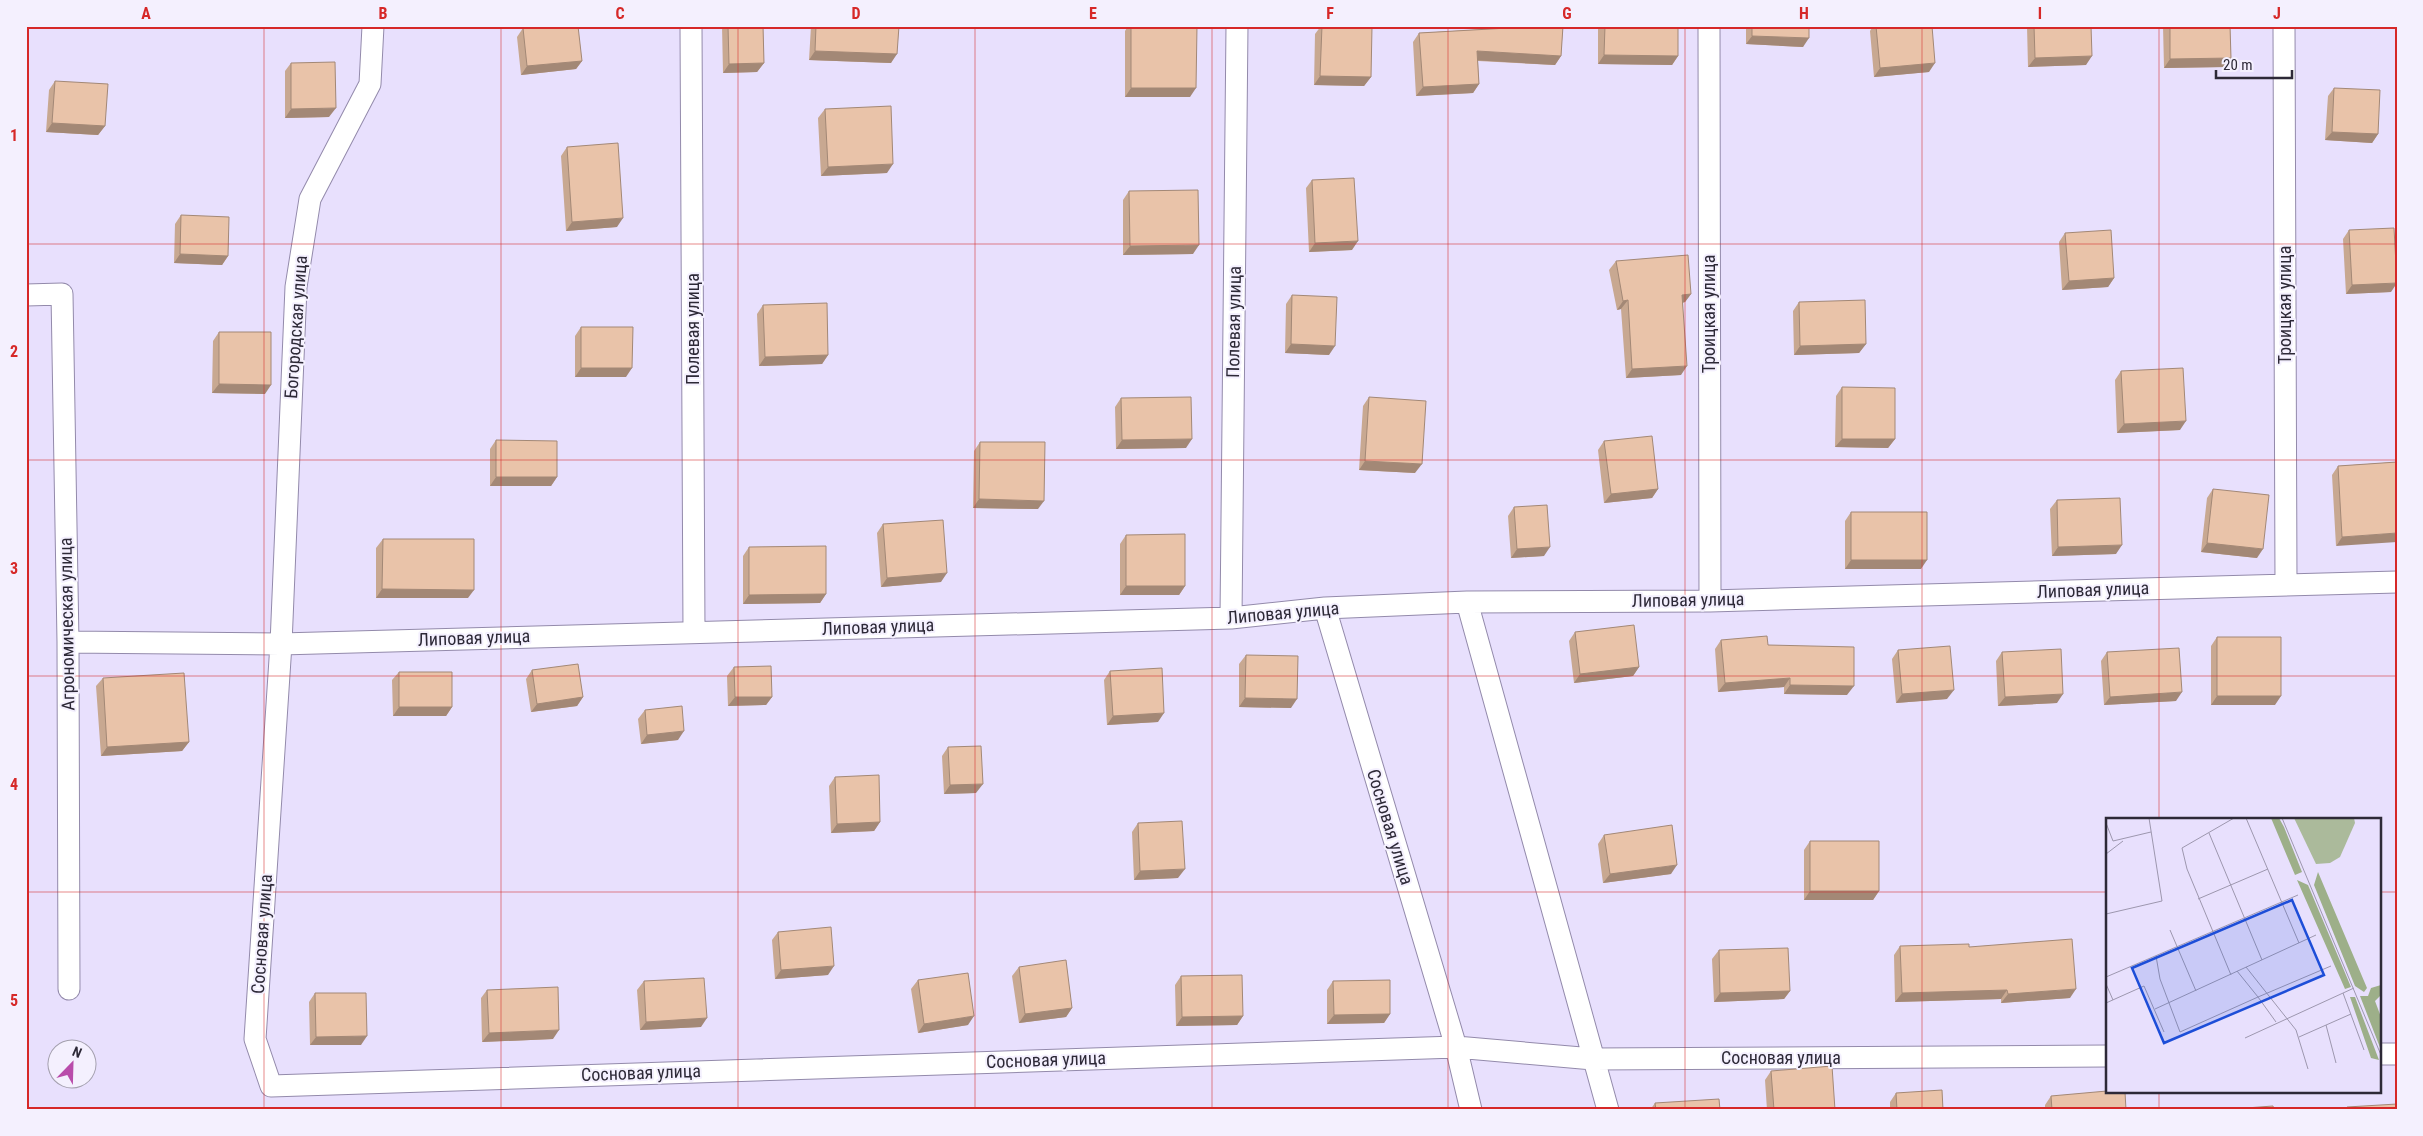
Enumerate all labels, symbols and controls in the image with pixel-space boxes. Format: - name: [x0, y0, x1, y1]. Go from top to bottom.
- text: A: [141, 4, 151, 23]
- text: B: [379, 4, 388, 23]
- text: C: [615, 4, 625, 23]
- text: D: [851, 4, 861, 23]
- text: E: [1089, 4, 1097, 23]
- text: F: [1326, 4, 1334, 23]
- text: G: [1562, 4, 1572, 23]
- text: H: [1799, 4, 1809, 23]
- text: I: [2038, 4, 2042, 23]
- text: J: [2273, 4, 2281, 23]
- scale bar: [2216, 48, 2292, 80]
- text: 20 m: [2223, 56, 2253, 74]
- text: 1: [10, 126, 18, 145]
- street label: Троицкая улица: [2274, 246, 2295, 364]
- street label: Богородская улица: [280, 255, 311, 399]
- street label: Троицкая улица: [1698, 255, 1719, 373]
- street label: Полевая улица: [1222, 266, 1245, 378]
- street label: Полевая улица: [682, 273, 703, 385]
- text: 2: [10, 342, 18, 361]
- street label: Агрономическая улица: [54, 537, 79, 711]
- text: 3: [10, 559, 18, 578]
- street label: Липовая улица: [2036, 577, 2150, 602]
- street label: Липовая улица: [1632, 588, 1744, 611]
- street label: Липовая улица: [1226, 597, 1340, 628]
- street label: Липовая улица: [821, 614, 935, 639]
- street label: Липовая улица: [417, 625, 531, 650]
- street label: Сосновая улица: [1363, 767, 1418, 887]
- text: 4: [10, 775, 18, 794]
- inset map: [2106, 818, 2380, 1094]
- street label: Сосновая улица: [247, 873, 276, 994]
- text: 5: [10, 991, 18, 1010]
- north arrow: [48, 1038, 98, 1088]
- text: N: [70, 1043, 84, 1061]
- street label: Сосновая улица: [986, 1047, 1106, 1072]
- street label: Сосновая улица: [1721, 1047, 1841, 1068]
- street label: Сосновая улица: [581, 1060, 701, 1085]

